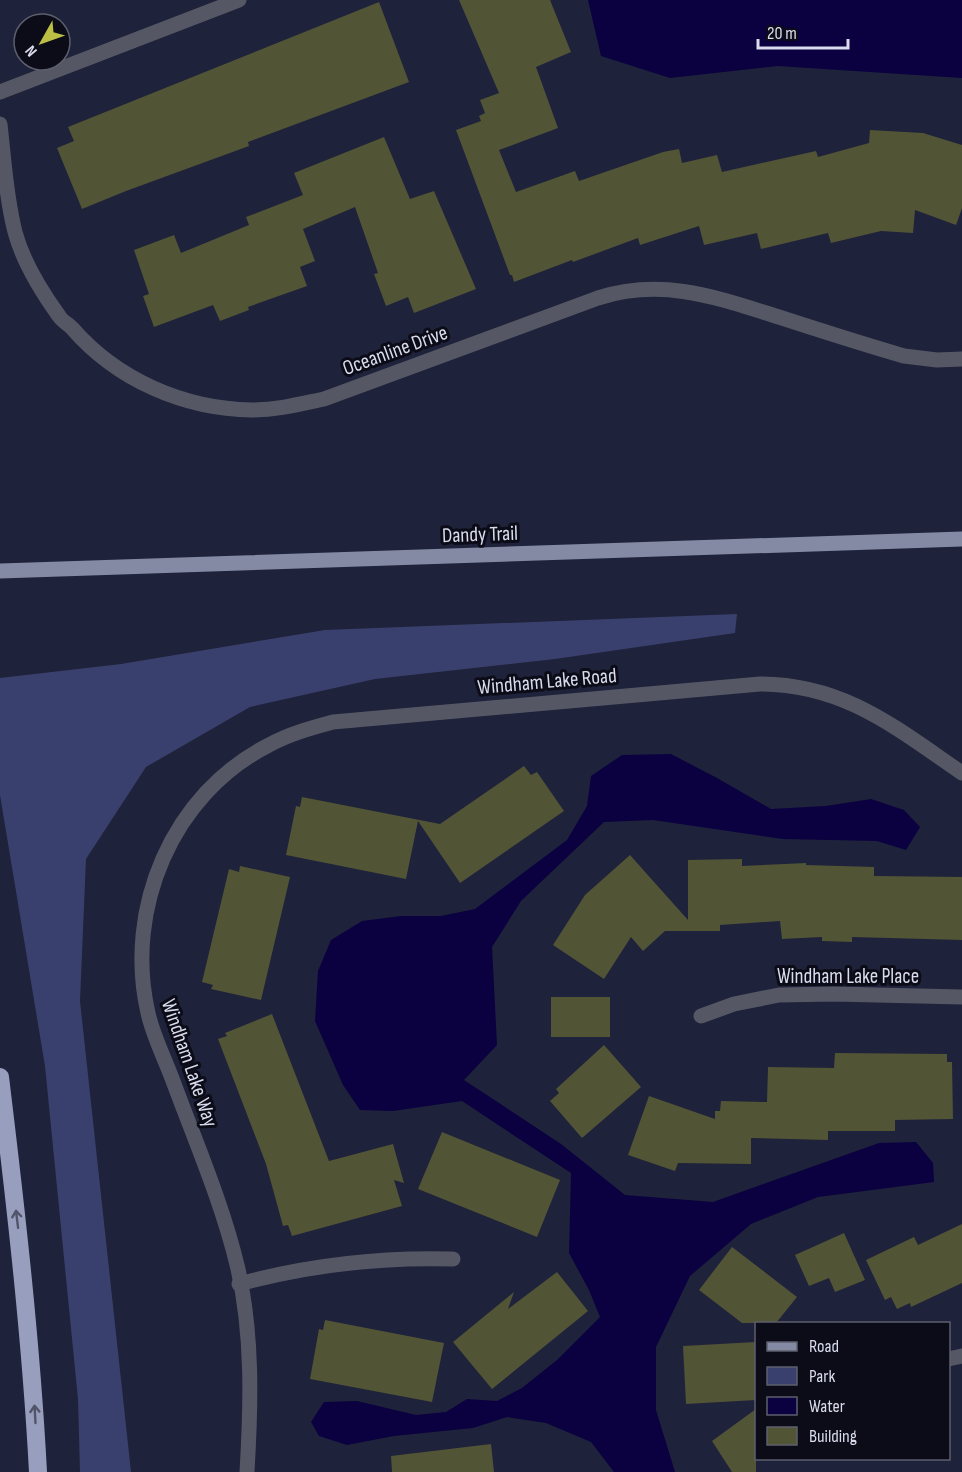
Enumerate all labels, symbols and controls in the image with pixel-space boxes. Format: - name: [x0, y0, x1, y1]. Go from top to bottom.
- north arrow: [12, 12, 72, 72]
- scale bar: [758, 12, 848, 50]
- text: 20 m: [767, 23, 797, 44]
- text: N: [22, 41, 42, 60]
- street label: Oceanline Drive: [339, 320, 451, 381]
- street label: Dandy Trail: [442, 521, 518, 548]
- street label: Windham Lake Road: [476, 663, 618, 700]
- street label: Windham Lake Place: [777, 964, 919, 989]
- street label: Windham Lake Way: [156, 996, 223, 1130]
- one-way arrow: [12, 1210, 23, 1230]
- legend: [755, 1322, 950, 1460]
- text: Road: [809, 1336, 839, 1357]
- text: Park: [809, 1366, 835, 1387]
- text: Water: [809, 1396, 845, 1417]
- one-way arrow: [29, 1404, 40, 1424]
- text: Building: [809, 1426, 857, 1447]

